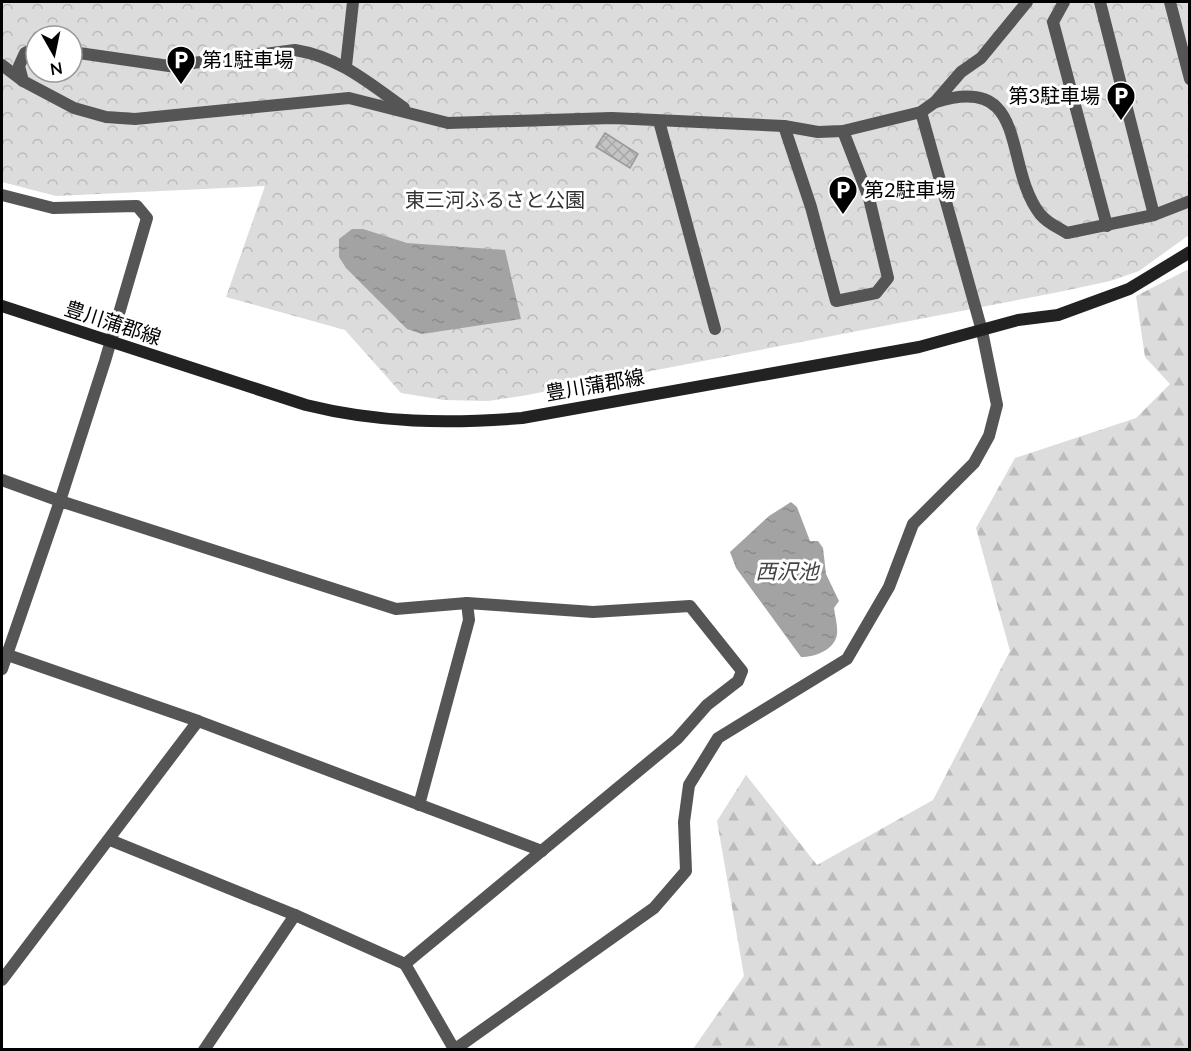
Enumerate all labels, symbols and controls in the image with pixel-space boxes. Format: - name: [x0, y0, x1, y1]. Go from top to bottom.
- north arrow: [24, 24, 84, 84]
- parking icon: 第1駐車場: [165, 44, 197, 86]
- place label: 第1駐車場: [202, 47, 294, 71]
- text: N: [49, 59, 64, 80]
- parking icon: 第3駐車場: [1105, 80, 1137, 122]
- place label: 第3駐車場: [1008, 83, 1100, 107]
- parking icon: 第2駐車場: [827, 174, 859, 216]
- place label: 第2駐車場: [864, 177, 956, 201]
- park label: 東三河ふるさと公園: [405, 187, 585, 211]
- street label: 豊川蒲郡線: [62, 295, 165, 349]
- street label: 豊川蒲郡線: [544, 364, 646, 405]
- water label: 西沢池: [756, 558, 820, 583]

